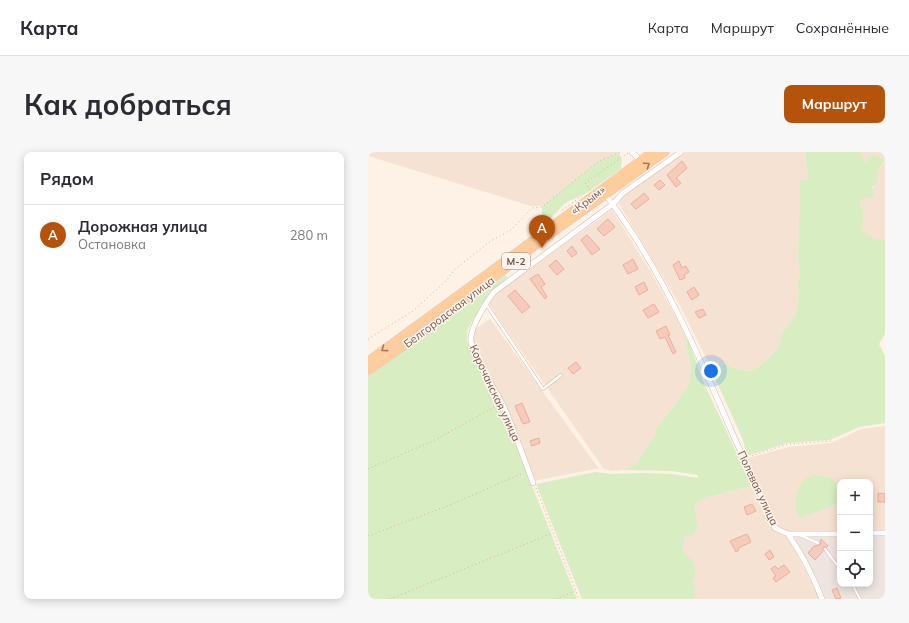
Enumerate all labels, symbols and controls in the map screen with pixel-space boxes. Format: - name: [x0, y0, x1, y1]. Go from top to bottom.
- text: Карта: [20, 16, 78, 40]
- text: Карта: [648, 19, 689, 37]
- text: Маршрут: [711, 19, 774, 37]
- text: Сохранённые: [796, 19, 889, 37]
- button: Маршрут: [784, 85, 885, 123]
- text: Как добраться: [24, 87, 232, 122]
- one-way arrow: [643, 162, 650, 169]
- text: Рядом: [40, 168, 94, 189]
- street label: «Крым»: [568, 183, 608, 217]
- pin: A: [529, 215, 555, 248]
- text: Дорожная улица: [78, 217, 208, 236]
- text: A: [48, 227, 58, 243]
- text: 280 m: [290, 227, 328, 243]
- text: Остановка: [78, 236, 146, 252]
- road number: М-2: [502, 253, 530, 269]
- street label: Белгородская улица: [401, 273, 497, 351]
- street label: Корочанская улица: [466, 342, 524, 444]
- one-way arrow: [381, 344, 388, 351]
- your location: [701, 361, 721, 381]
- street label: Полевая улица: [735, 448, 781, 528]
- map controls: [837, 479, 873, 587]
- button: +: [837, 479, 873, 515]
- button: −: [837, 515, 873, 551]
- button: locate: [837, 551, 873, 587]

